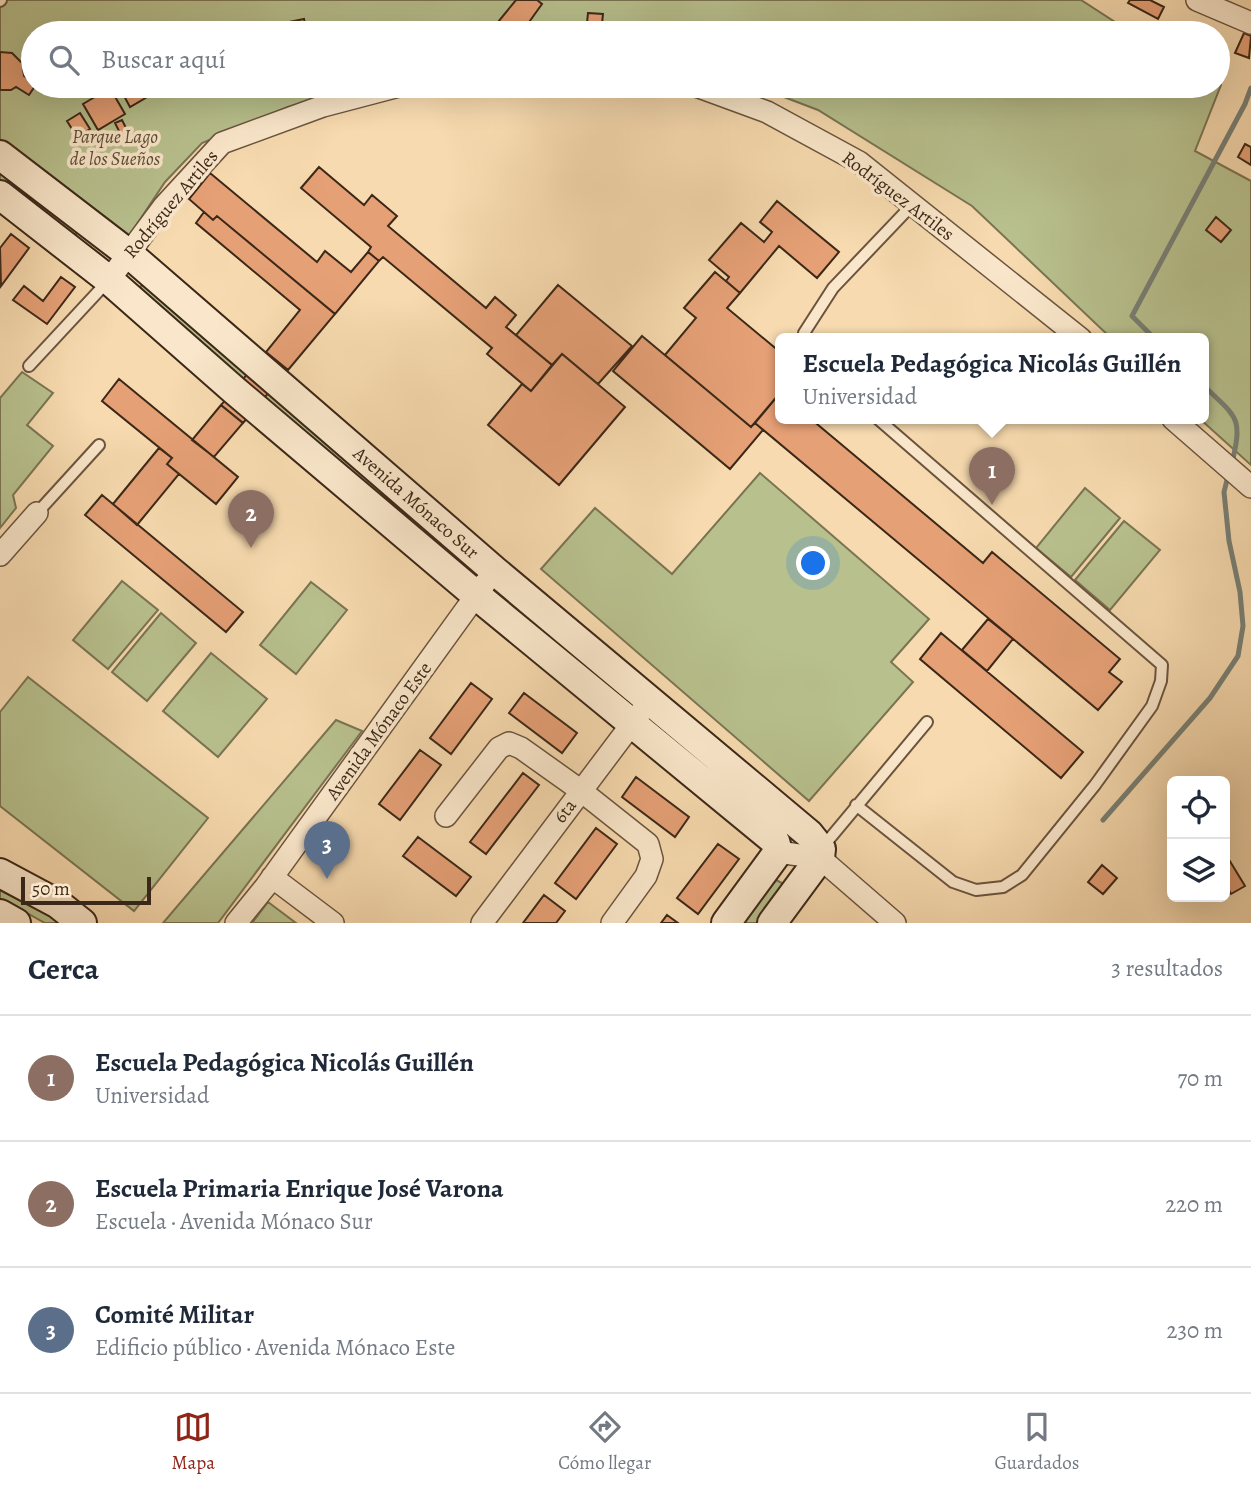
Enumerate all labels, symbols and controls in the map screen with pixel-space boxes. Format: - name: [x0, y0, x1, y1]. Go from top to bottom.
- search box: [21, 21, 1230, 98]
- icon: search: [45, 41, 83, 79]
- text: Buscar aquí: [101, 42, 226, 77]
- park label: Parque Lago de los Sueños: [70, 124, 161, 172]
- street label: Rodríguez Artiles: [118, 144, 224, 264]
- street label: Rodríguez Artiles: [836, 145, 960, 247]
- popup: [775, 333, 1209, 424]
- text: Escuela Pedagógica Nicolás Guillén: [803, 346, 1181, 381]
- text: Universidad: [803, 381, 917, 412]
- street label: Avenida Mónaco Sur: [347, 440, 485, 565]
- pin: 1: [969, 447, 1015, 505]
- pin: 2: [228, 490, 274, 548]
- your location: [796, 546, 830, 580]
- street label: Avenida Mónaco Este: [319, 657, 438, 806]
- map controls: [1167, 776, 1230, 902]
- button: locate: [1167, 776, 1230, 839]
- street label: 6ta: [547, 794, 583, 828]
- pin: 3: [304, 821, 350, 879]
- button: layers: [1167, 839, 1230, 902]
- scale bar: [21, 874, 150, 906]
- text: 50 m: [32, 876, 70, 902]
- text: Cerca: [28, 949, 99, 989]
- text: 3 resultados: [1111, 953, 1223, 984]
- text: Escuela Pedagógica Nicolás Guillén: [95, 1045, 474, 1080]
- text: 1: [47, 1063, 55, 1094]
- text: 70 m: [1177, 1063, 1223, 1094]
- text: Universidad: [95, 1080, 209, 1111]
- text: Escuela Primaria Enrique José Varona: [95, 1171, 504, 1206]
- text: 2: [45, 1189, 57, 1220]
- text: 220 m: [1165, 1189, 1223, 1220]
- text: Escuela · Avenida Mónaco Sur: [95, 1206, 373, 1237]
- text: Comité Militar: [95, 1297, 254, 1332]
- text: 3: [46, 1315, 56, 1346]
- text: 230 m: [1167, 1315, 1223, 1346]
- text: Edificio público · Avenida Mónaco Este: [95, 1332, 455, 1363]
- tab: Mapa: [172, 1408, 215, 1476]
- tab: Cómo llegar: [558, 1408, 651, 1476]
- tab: Guardados: [995, 1408, 1079, 1476]

